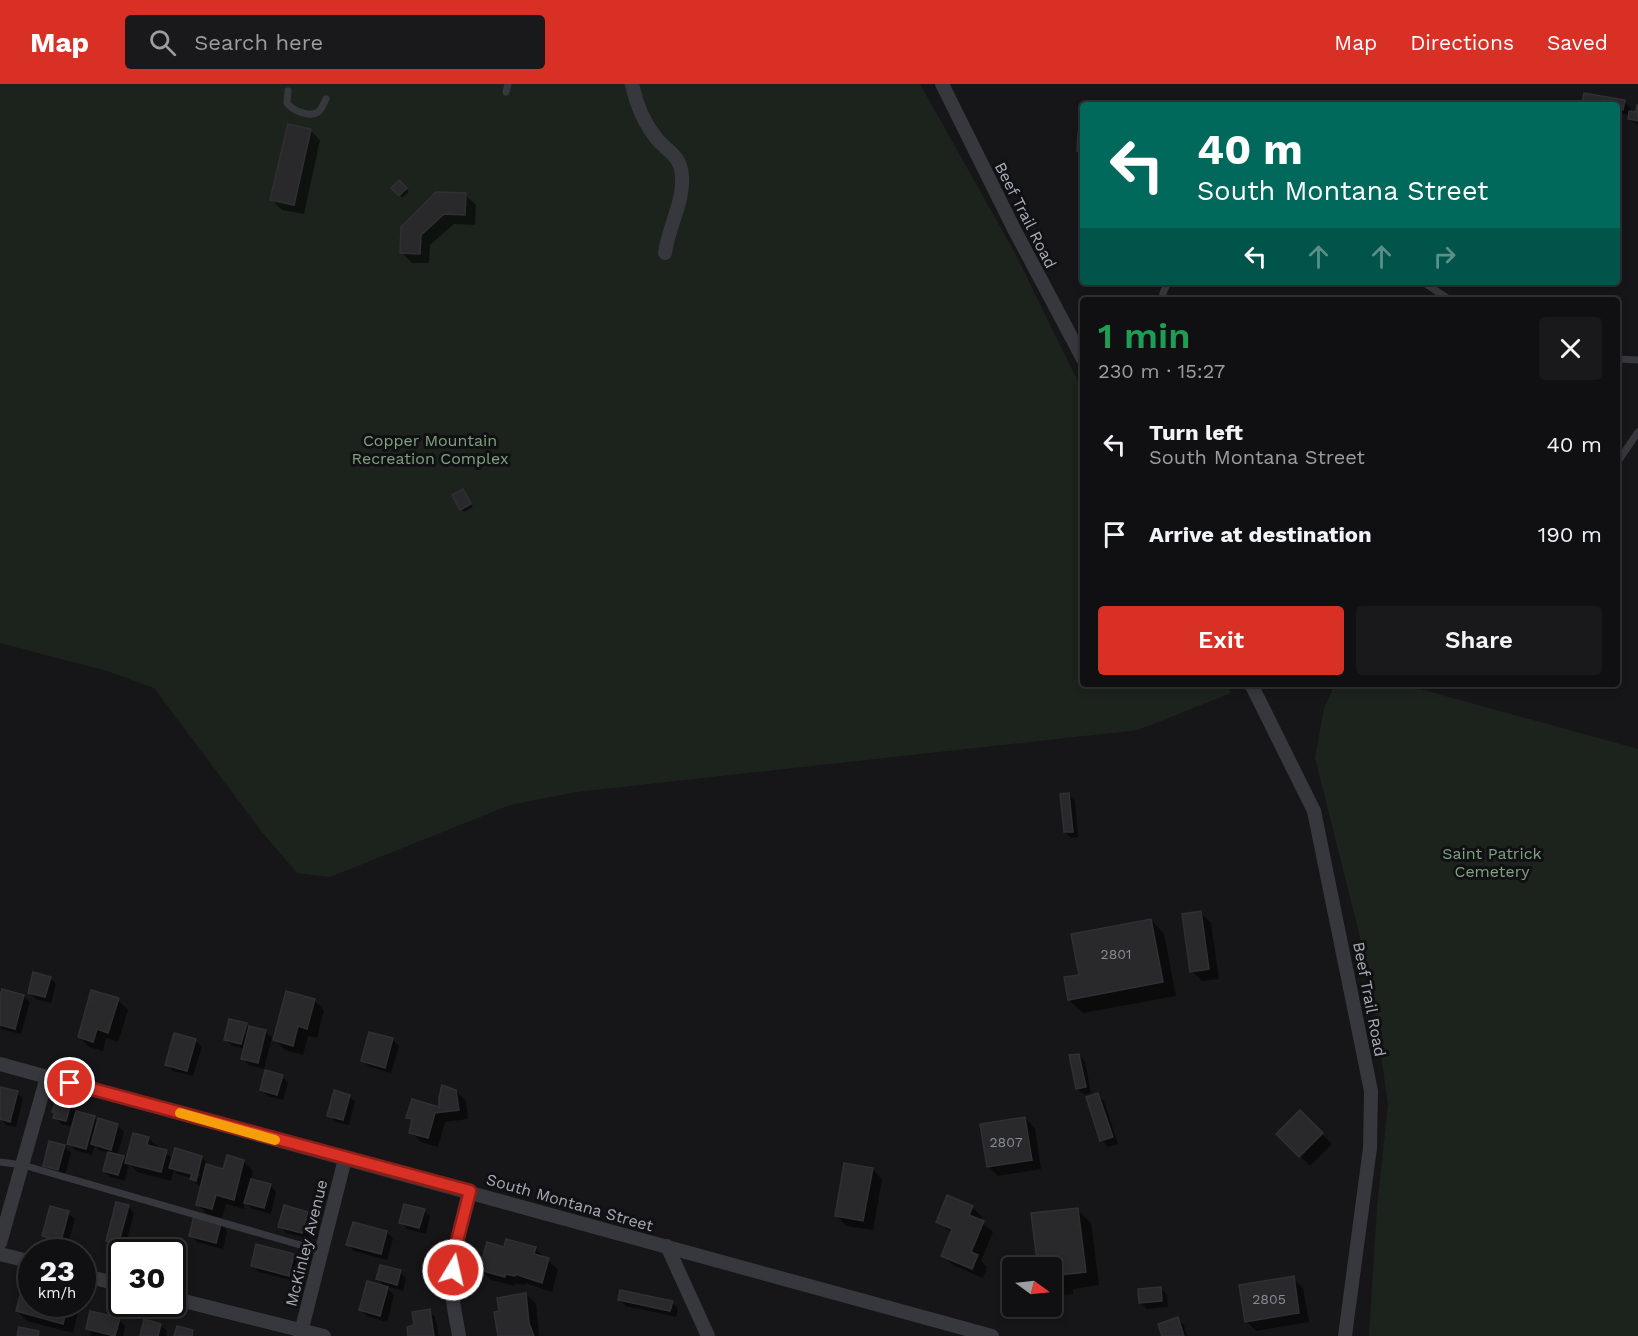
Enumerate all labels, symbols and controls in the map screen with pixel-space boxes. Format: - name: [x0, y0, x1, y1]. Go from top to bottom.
- search box: [125, 15, 545, 69]
- text: Map: [30, 26, 89, 59]
- icon: search: [146, 26, 179, 59]
- text: Search here: [194, 30, 323, 55]
- text: Map: [1334, 30, 1377, 55]
- text: Directions: [1410, 30, 1514, 55]
- text: Saved: [1547, 30, 1608, 55]
- text: 40 m: [1197, 125, 1303, 174]
- icon: left: [1098, 126, 1176, 204]
- street label: Beef Trail Road: [991, 159, 1060, 271]
- text: South Montana Street: [1197, 175, 1488, 207]
- icon: left: [1239, 240, 1272, 273]
- icon: ahead: [1302, 240, 1335, 273]
- icon: ahead: [1365, 240, 1398, 273]
- icon: right: [1428, 240, 1461, 273]
- text: 1 min: [1098, 315, 1190, 357]
- button: close: [1539, 317, 1602, 380]
- text: 230 m · 15:27: [1098, 359, 1225, 383]
- text: Turn left: [1149, 420, 1243, 445]
- icon: left: [1098, 428, 1131, 461]
- park label: Copper Mountain Recreation Complex: [352, 431, 508, 468]
- text: 40 m: [1546, 432, 1602, 457]
- text: South Montana Street: [1149, 445, 1365, 469]
- icon: arrive: [1098, 518, 1131, 551]
- text: Arrive at destination: [1149, 522, 1372, 547]
- text: 190 m: [1538, 522, 1602, 547]
- button: Exit: [1098, 606, 1344, 675]
- button: Share: [1356, 606, 1602, 675]
- park label: Saint Patrick Cemetery: [1442, 844, 1542, 881]
- street label: Beef Trail Road: [1349, 940, 1390, 1058]
- house number: 2801: [1101, 946, 1131, 962]
- pin: [44, 1057, 95, 1108]
- icon: arrive: [53, 1066, 86, 1099]
- house number: 2807: [989, 1134, 1023, 1150]
- street label: South Montana Street: [484, 1170, 656, 1235]
- street label: McKinley Avenue: [282, 1178, 331, 1309]
- position arrow: [421, 1238, 485, 1302]
- speed limit sign: 30: [108, 1239, 186, 1317]
- text: 23: [39, 1253, 75, 1288]
- north arrow: [1002, 1257, 1062, 1317]
- map controls: [1002, 1257, 1062, 1317]
- text: km/h: [38, 1284, 76, 1302]
- house number: 2805: [1252, 1291, 1286, 1307]

